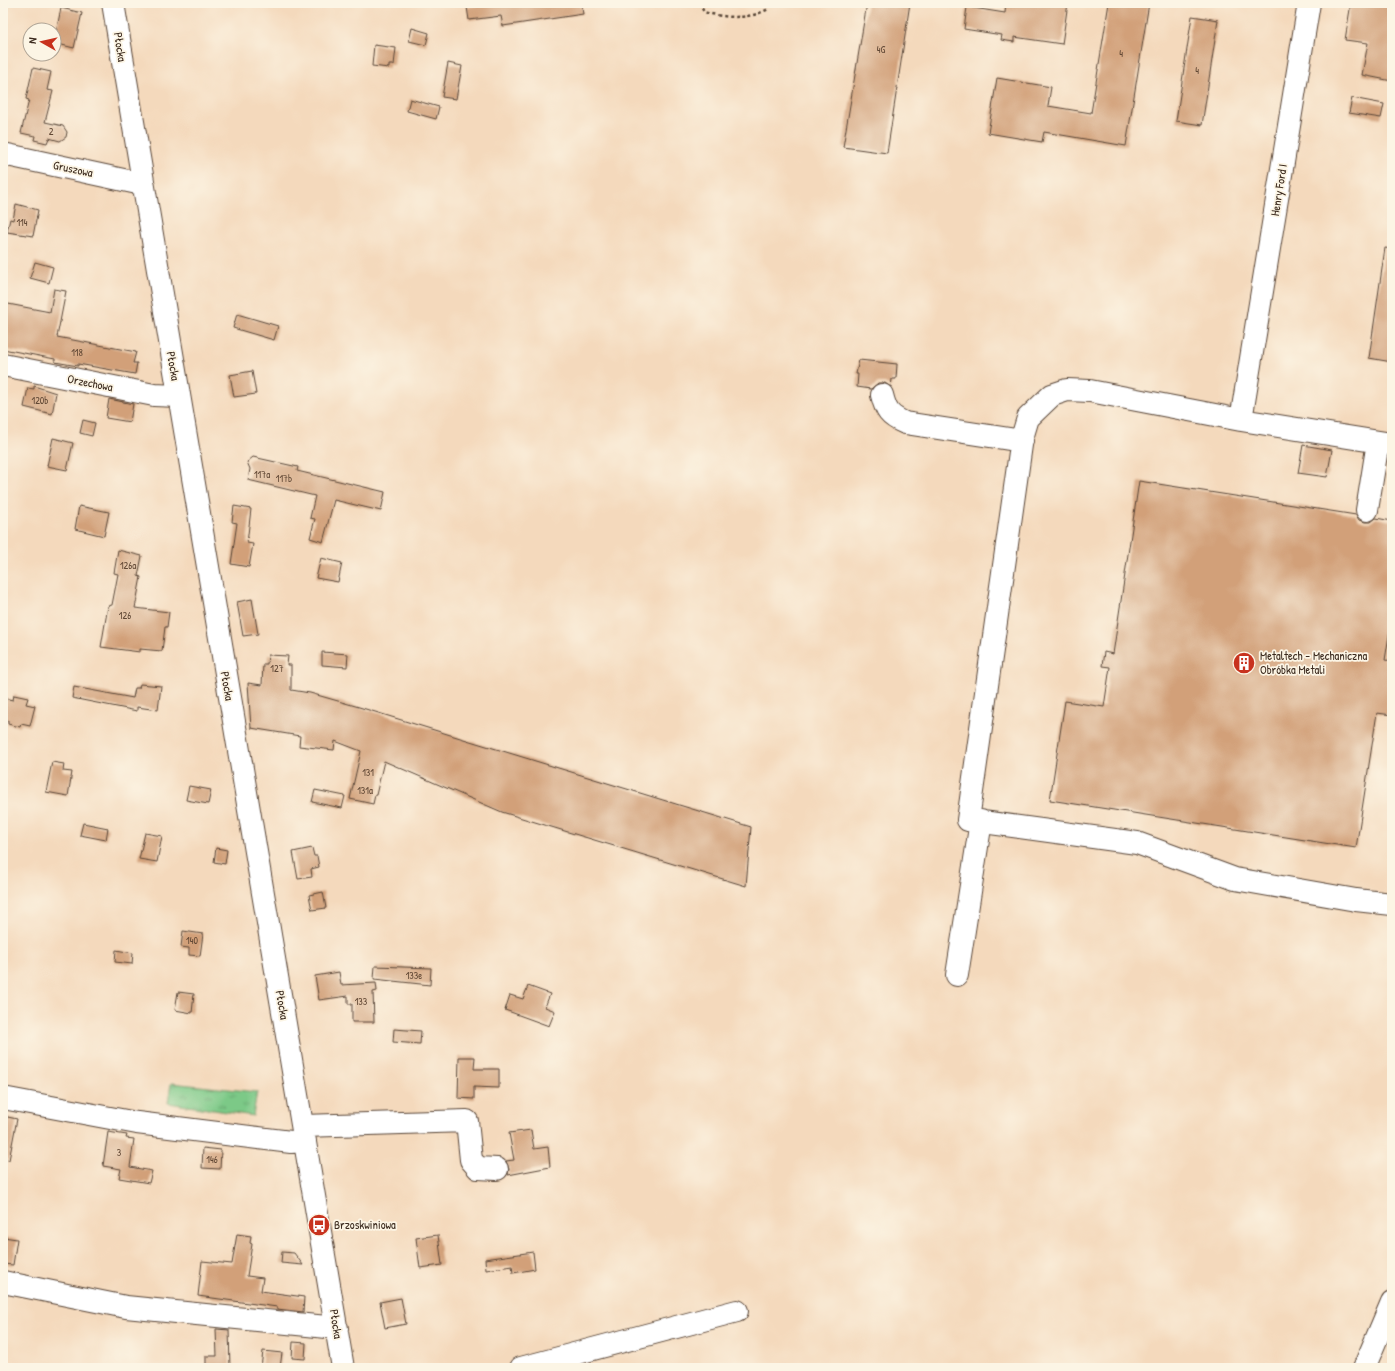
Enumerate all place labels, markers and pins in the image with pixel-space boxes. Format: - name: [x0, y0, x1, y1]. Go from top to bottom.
- place label: Metaltech - Mechaniczna Obróbka Metali: [1260, 647, 1368, 678]
- building icon: Metaltech - Mechaniczna Obróbka Metali: [1231, 650, 1257, 676]
- bus stop icon: Brzoskwiniowa: [306, 1212, 332, 1238]
- place label: Brzoskwiniowa: [334, 1216, 396, 1233]

